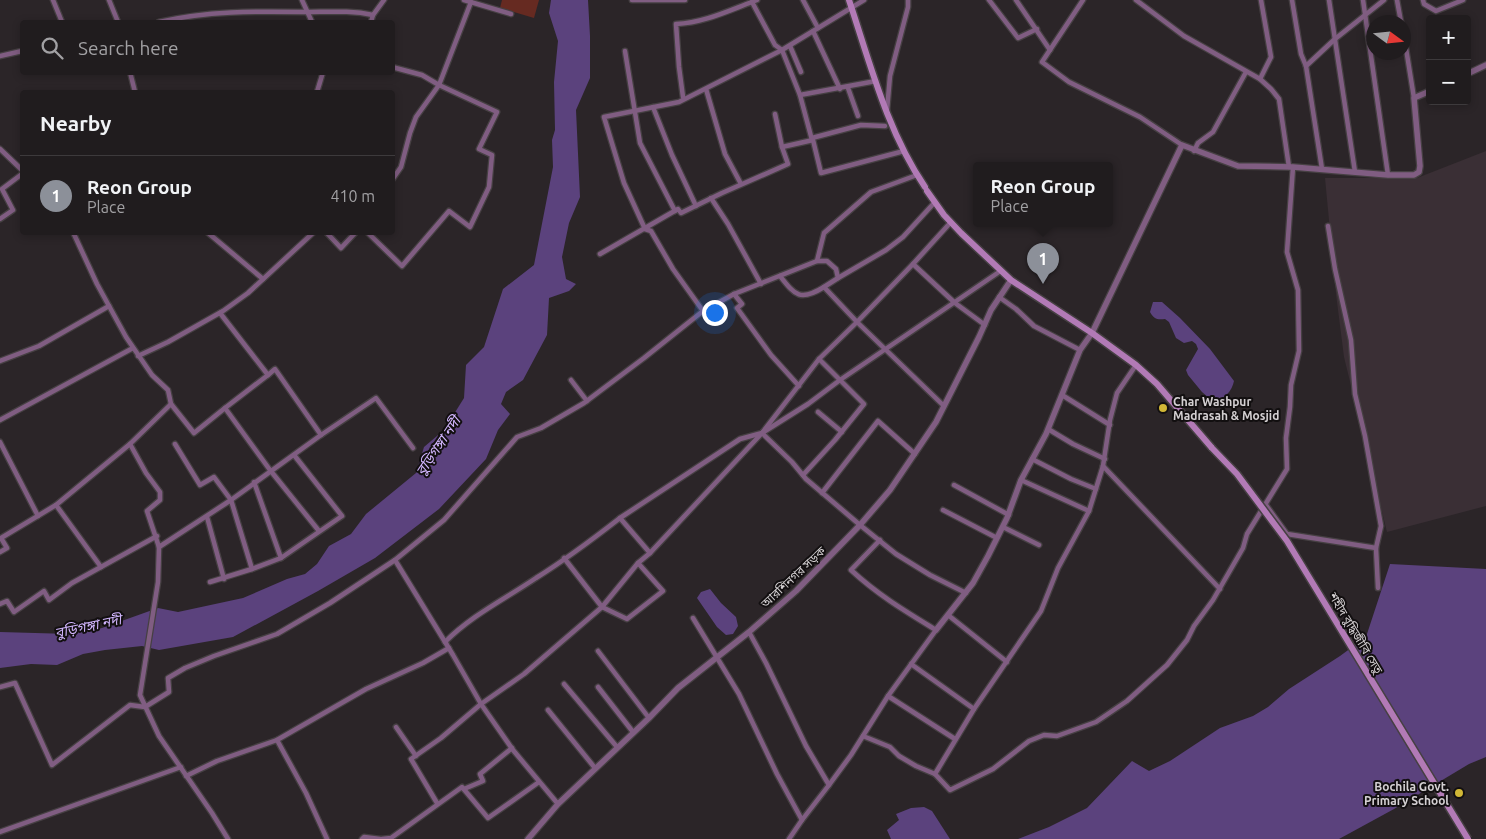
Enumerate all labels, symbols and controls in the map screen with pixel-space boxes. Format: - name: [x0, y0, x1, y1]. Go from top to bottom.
- north arrow: [1366, 15, 1411, 60]
- map controls: [1426, 15, 1471, 105]
- button: +: [1426, 15, 1471, 60]
- search box: [20, 20, 395, 75]
- icon: search: [38, 34, 66, 62]
- text: Search here: [78, 37, 178, 59]
- button: −: [1426, 60, 1471, 105]
- text: Nearby: [40, 111, 111, 135]
- popup: [973, 162, 1113, 227]
- text: Reon Group: [991, 175, 1095, 197]
- text: Reon Group: [87, 176, 192, 198]
- text: 1: [51, 187, 61, 205]
- text: 410 m: [330, 187, 375, 205]
- text: Place: [991, 197, 1029, 215]
- text: Place: [87, 198, 125, 216]
- pin: 1: [1027, 243, 1059, 284]
- your location: [702, 300, 728, 326]
- place label: Char Washpur Madrasah & Mosjid: [1173, 395, 1279, 422]
- marker: Char Washpur Madrasah & Mosjid: [1157, 402, 1169, 414]
- water label: বুড়িগঙ্গা নদী: [412, 411, 466, 479]
- street label: আরশিনগর সড়ক: [757, 543, 829, 611]
- street label: শহীদ বুদ্ধিজীবি সেতু: [1324, 589, 1386, 678]
- water label: বুড়িগঙ্গা নদী: [53, 610, 126, 642]
- place label: Bochila Govt. Primary School: [1364, 780, 1449, 807]
- marker: Bochila Govt. Primary School: [1453, 787, 1465, 799]

